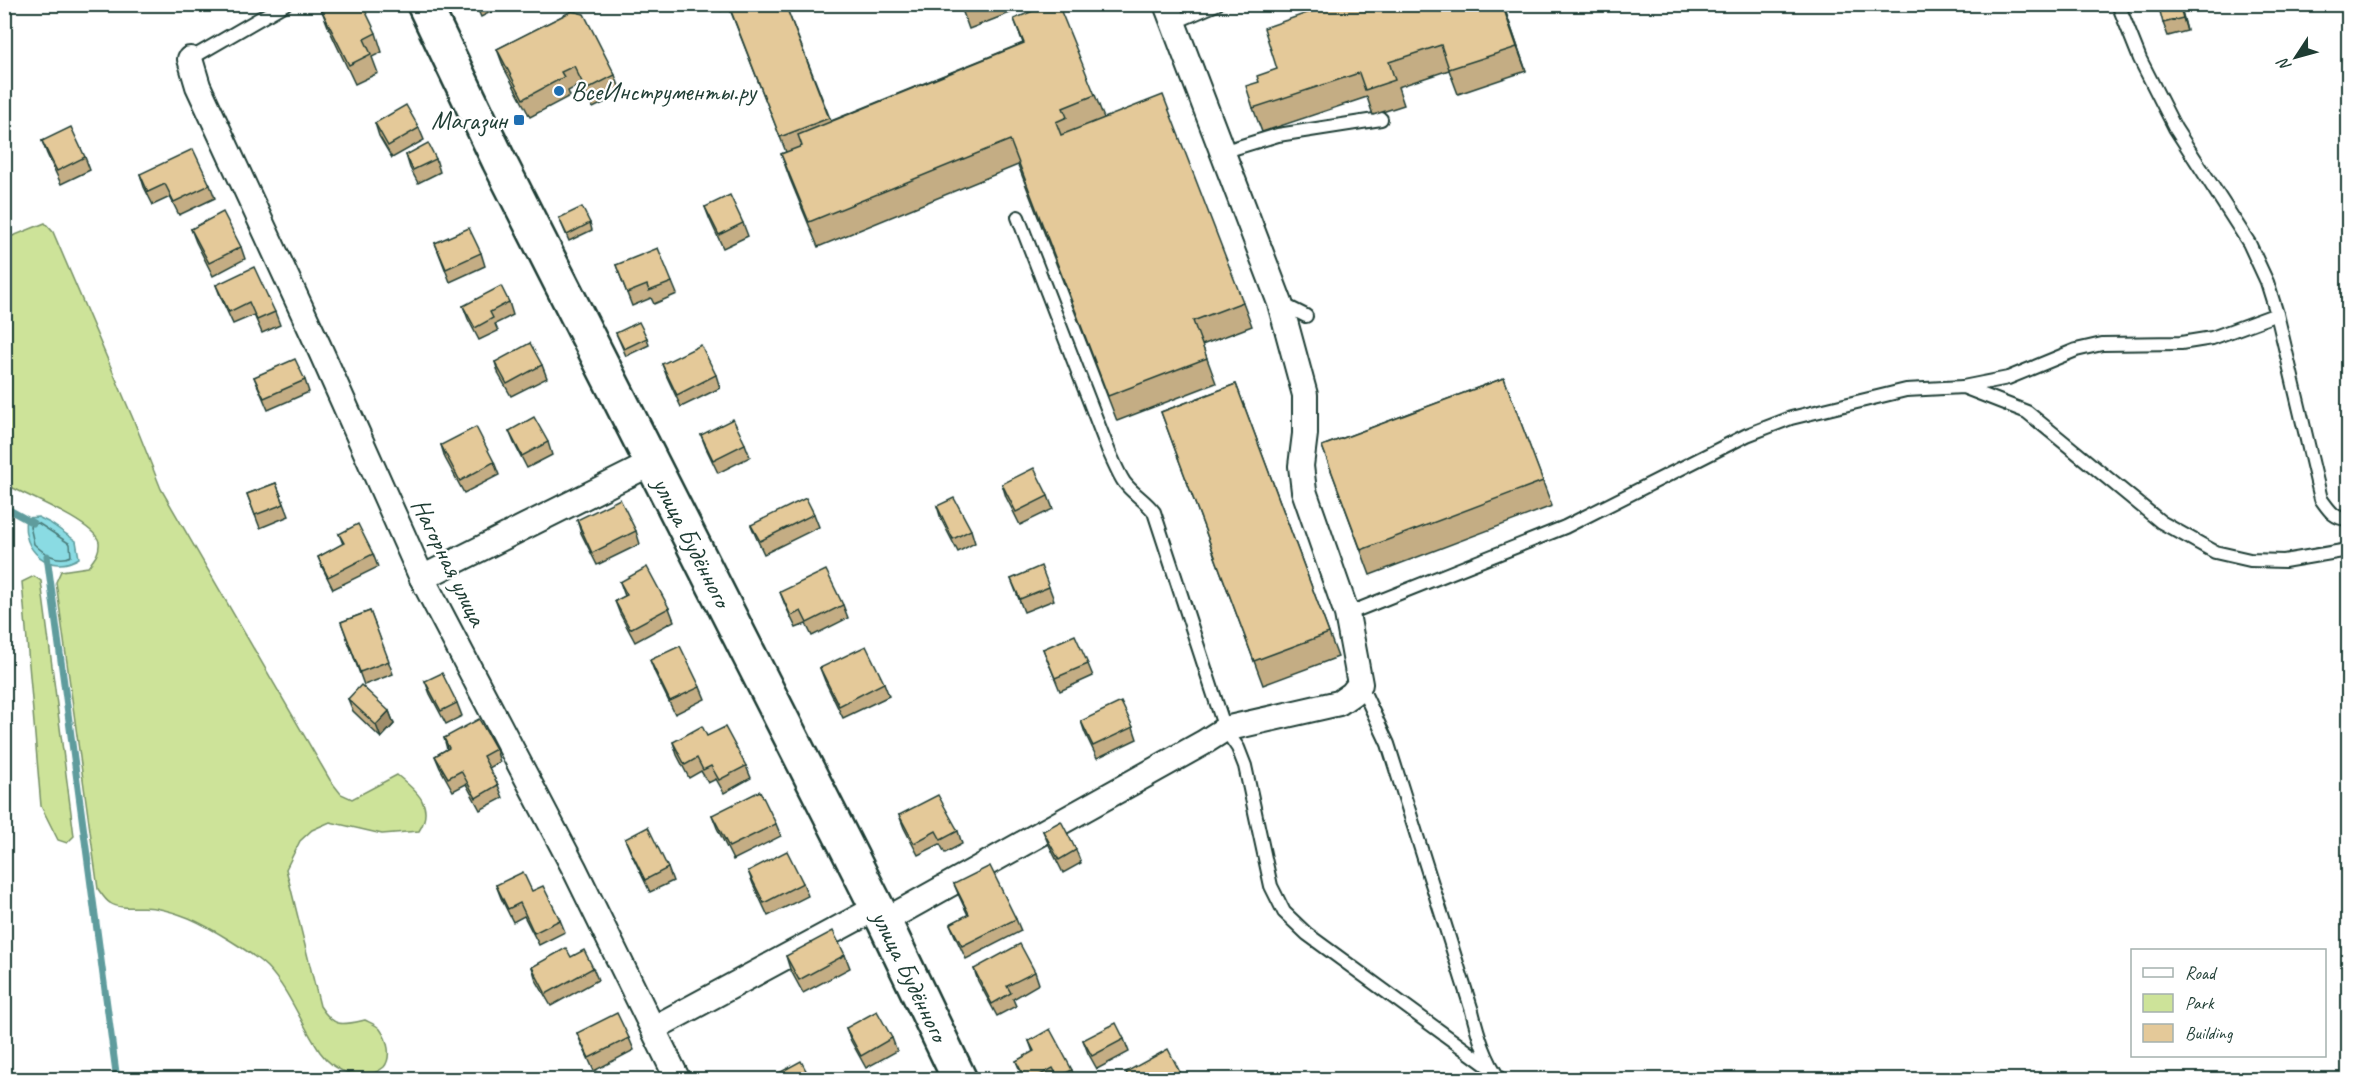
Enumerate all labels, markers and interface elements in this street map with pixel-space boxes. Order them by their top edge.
north arrow [2266,27,2326,87]
text: N [2272,53,2296,75]
place label: ВсеИнструменты.ру [571,75,758,108]
marker: ВсеИнструменты.ру [552,84,566,98]
place label: Магазин [431,104,509,137]
marker: Магазин [512,113,526,127]
street label: улица Будённого [644,470,740,615]
street label: Нагорная улица [404,493,495,633]
street label: улица Будённого [863,903,957,1049]
legend [2131,949,2326,1057]
text: Road [2185,962,2218,984]
text: Park [2185,992,2215,1014]
text: Building [2185,1022,2234,1044]

